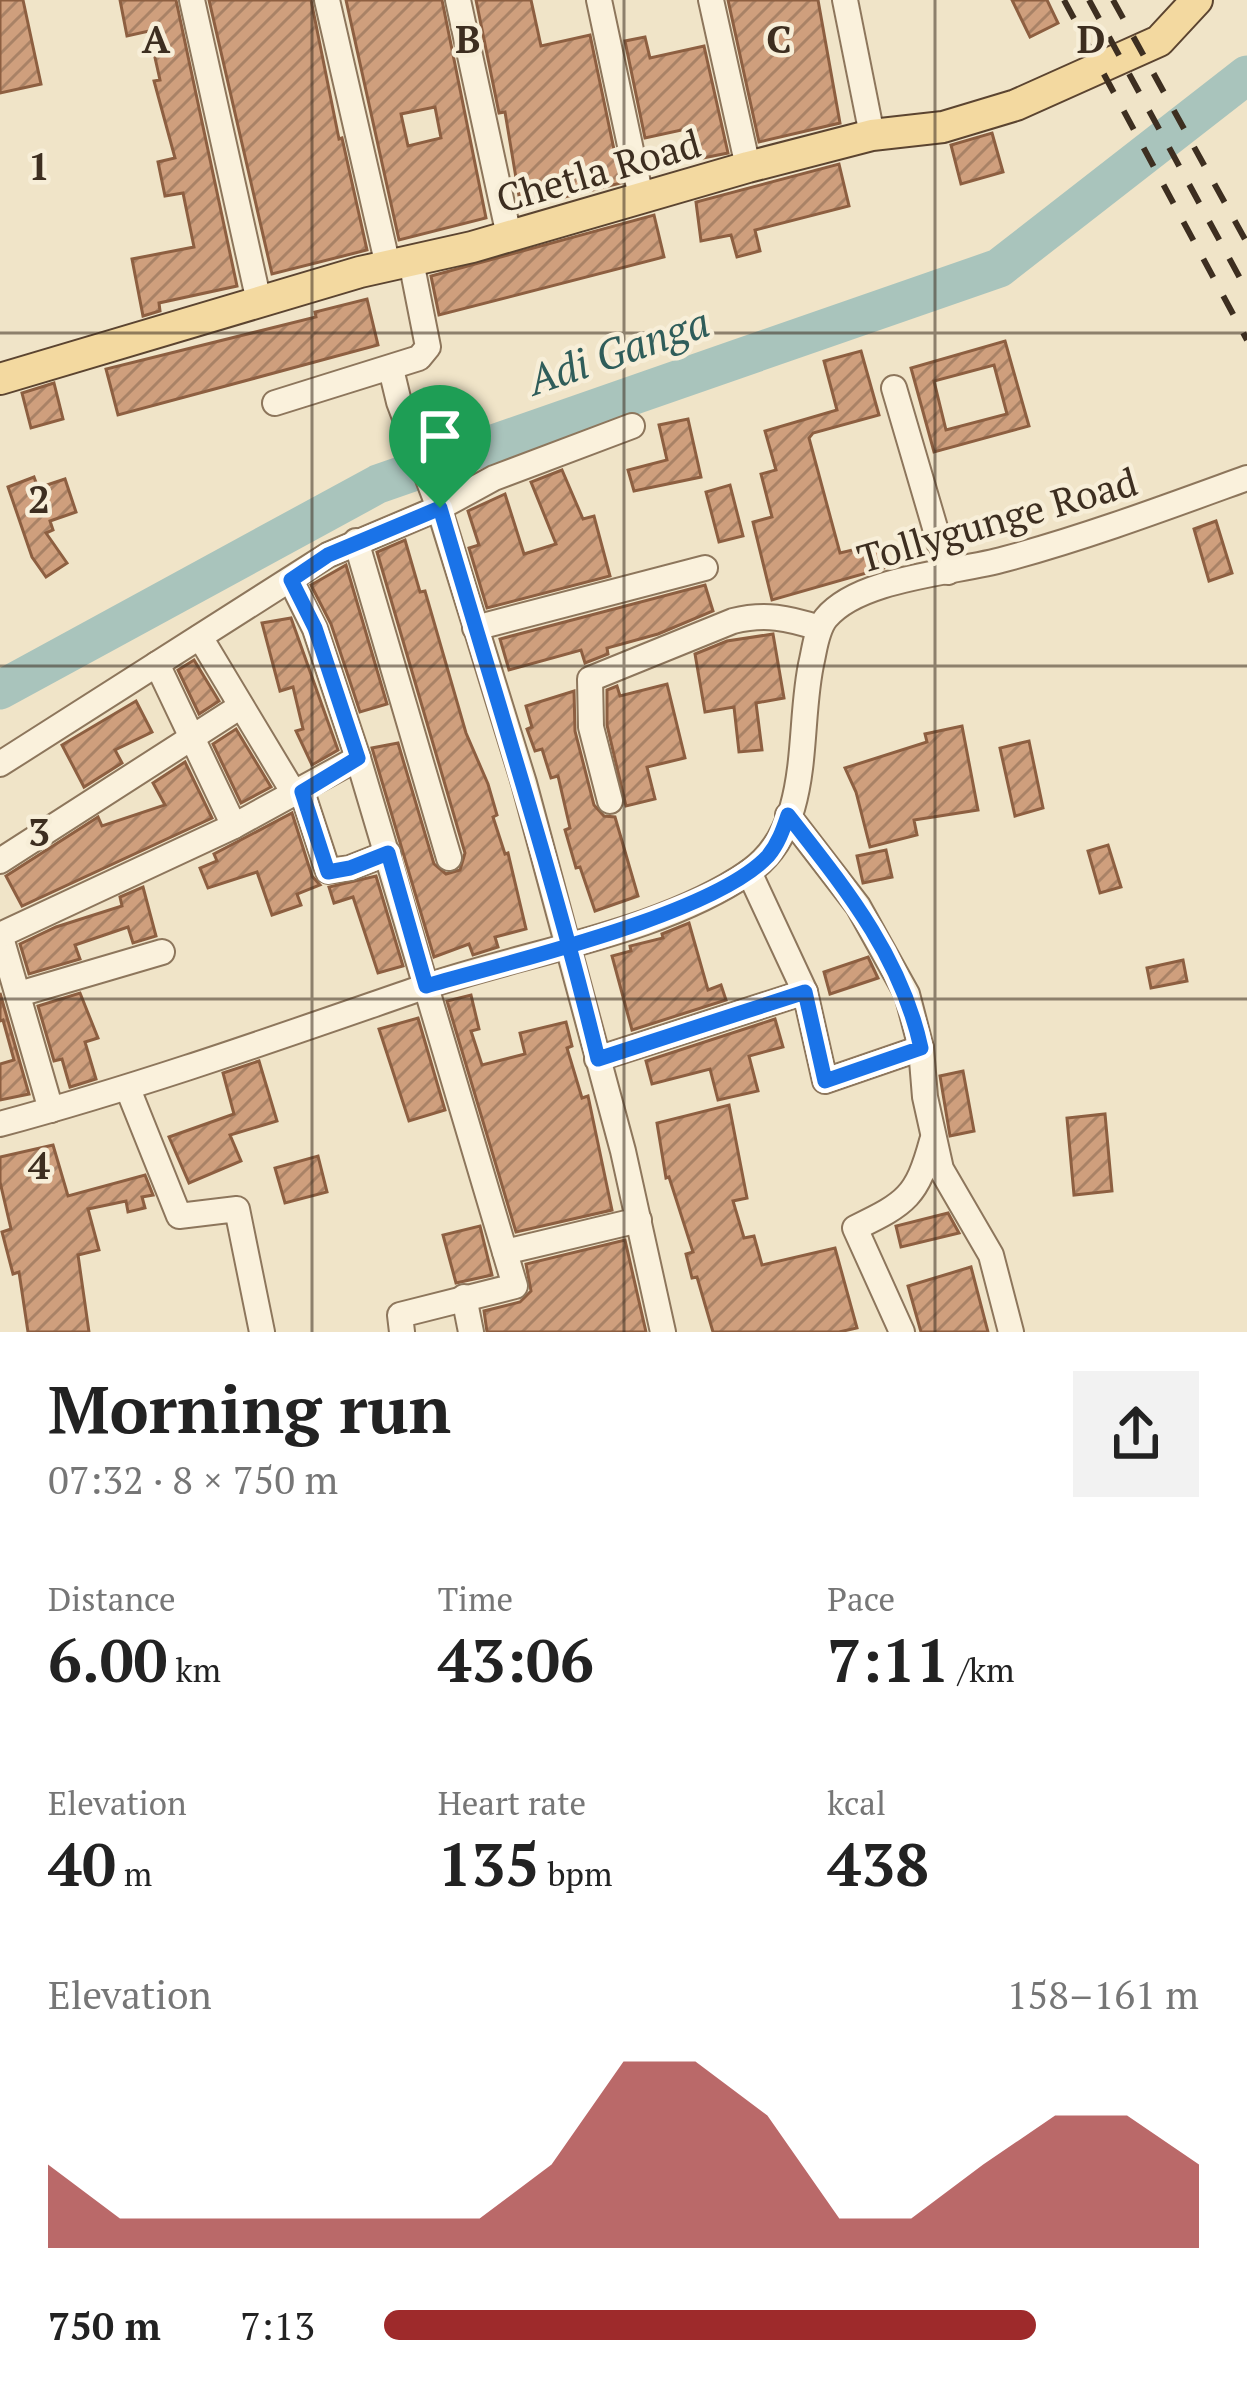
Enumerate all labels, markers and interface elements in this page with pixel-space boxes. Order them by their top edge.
text: A [142,12,171,64]
text: B [455,12,481,64]
text: C [766,12,792,64]
text: D [1077,12,1105,64]
street label: Chetla Road [490,116,706,224]
text: 1 [28,139,50,191]
water label: Adi Ganga [517,293,716,408]
pin [389,385,491,508]
icon: arrive [407,403,473,469]
street label: Tollygunge Road [851,454,1143,584]
text: 2 [28,472,50,524]
text: 3 [28,805,50,857]
text: 4 [28,1138,50,1190]
text: Morning run [48,1364,451,1452]
button: share [1073,1371,1199,1497]
text: 07:32 · 8 × 750 m [48,1453,338,1505]
text: Distance [48,1577,175,1620]
text: Time [438,1577,513,1620]
text: Pace [827,1577,895,1620]
text: 6.00 [48,1620,167,1699]
text: 43:06 [438,1620,594,1699]
text: 7:11 [827,1620,950,1699]
text: km [167,1648,221,1691]
text: /km [950,1648,1015,1691]
text: Elevation [48,1781,187,1824]
text: Heart rate [438,1781,586,1824]
text: kcal [827,1781,886,1824]
text: 40 [48,1824,116,1903]
text: 135 [438,1824,539,1903]
text: 438 [827,1824,929,1903]
text: m [116,1852,152,1895]
text: bpm [539,1852,613,1895]
text: Elevation [48,1968,212,2020]
text: 158–161 m [1007,1968,1199,2020]
text: 750 m [48,2299,161,2351]
text: 7:13 [240,2299,315,2351]

